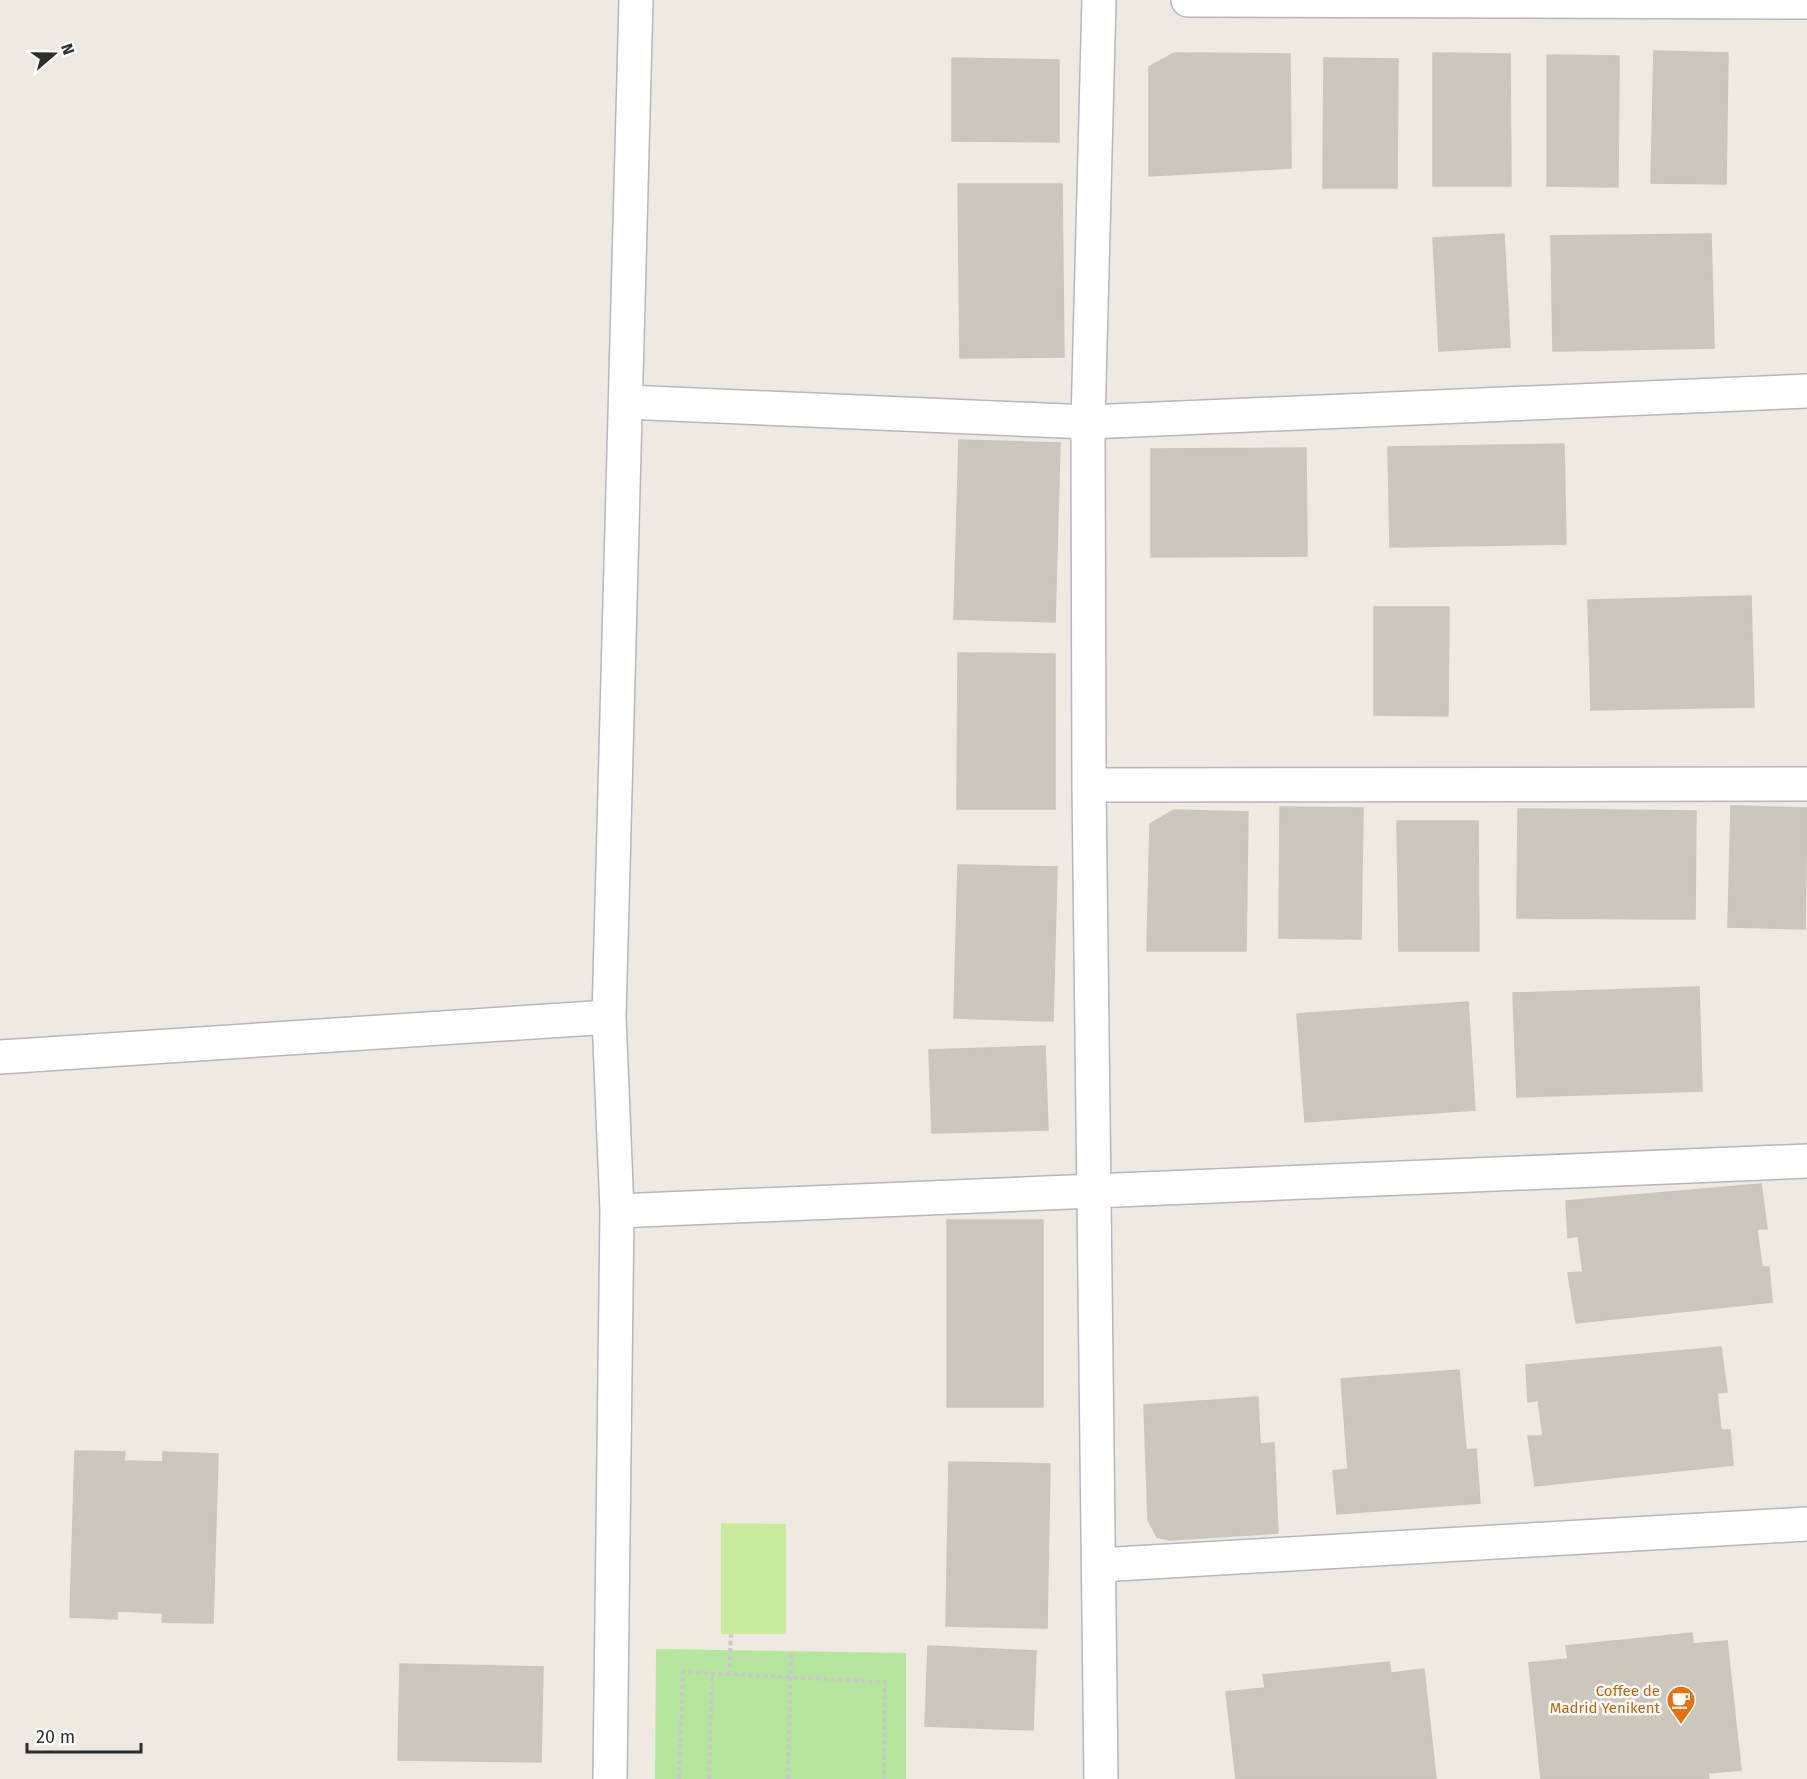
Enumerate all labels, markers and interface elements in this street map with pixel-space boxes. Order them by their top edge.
north arrow [24,24,84,84]
text: N [57,41,78,57]
place label: Coffee de Madrid Yenikent [1550,1682,1661,1717]
cafe icon: Coffee de Madrid Yenikent [1665,1684,1697,1726]
scale bar [27,1716,141,1754]
text: 20 m [36,1726,75,1748]

